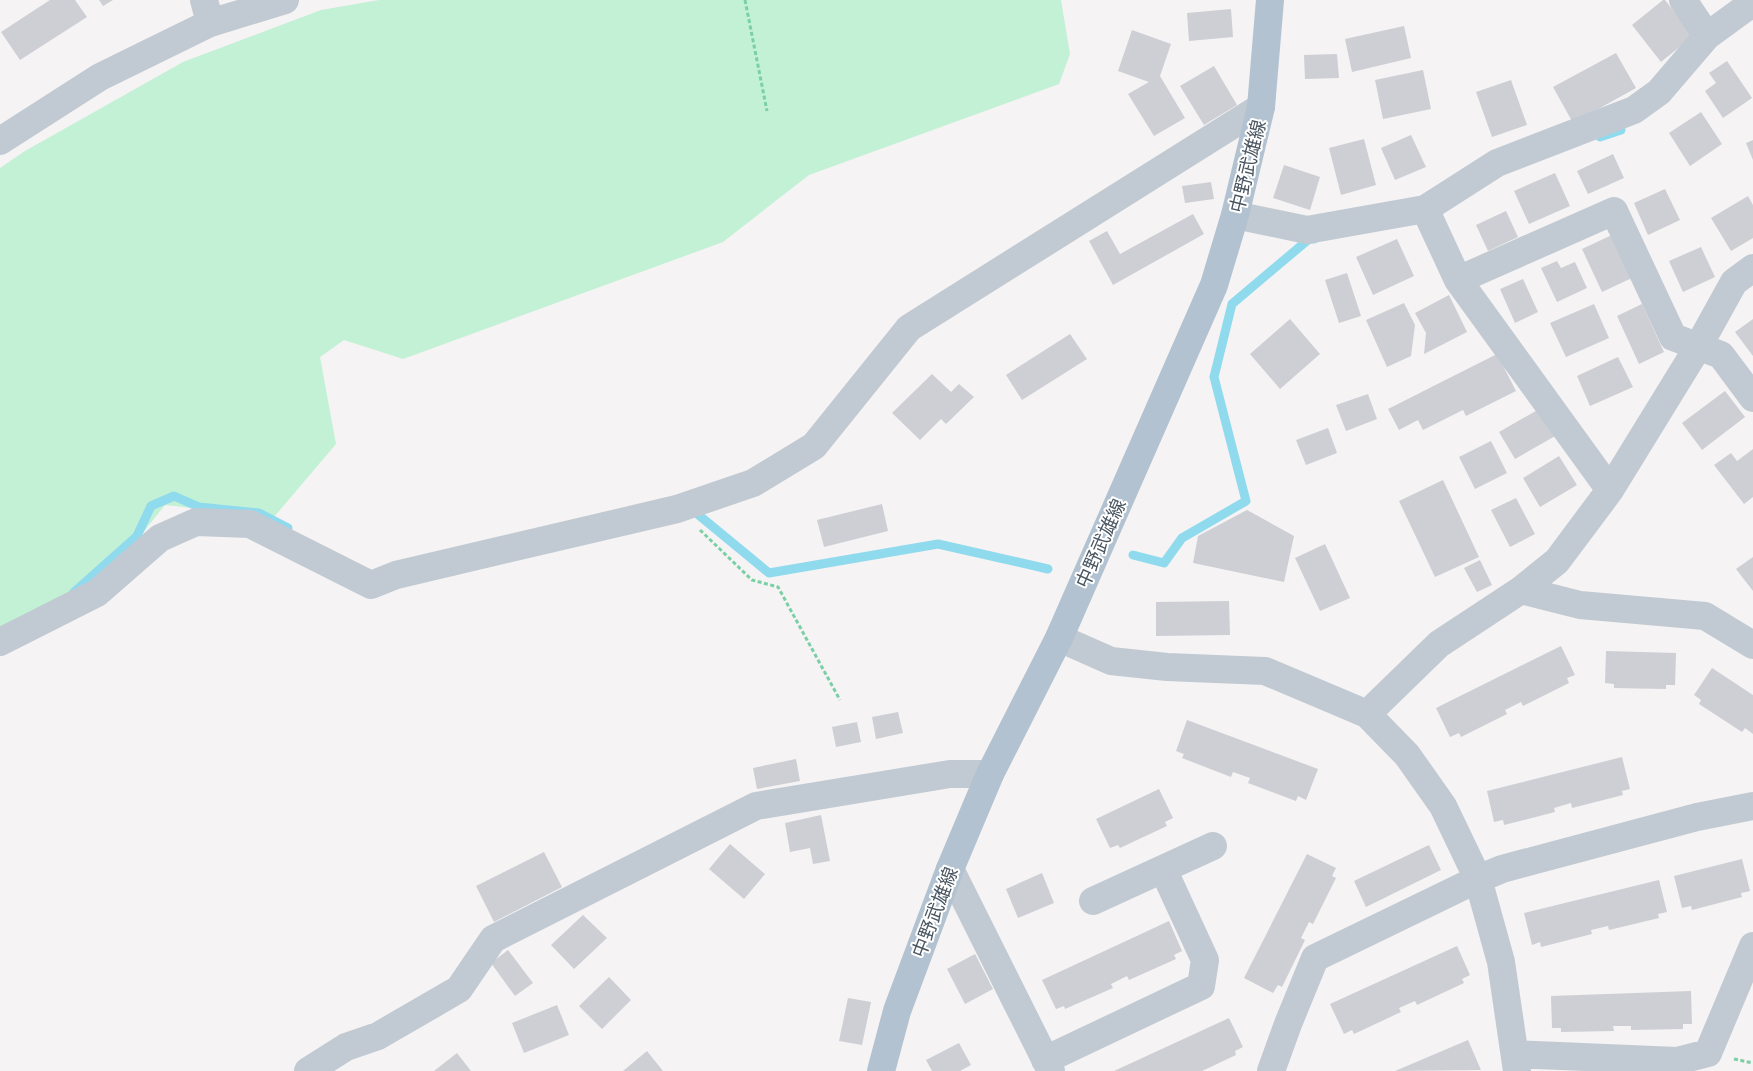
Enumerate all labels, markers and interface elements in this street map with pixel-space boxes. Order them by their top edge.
street label: 中野武雄線 [1221,116,1273,216]
street label: 中野武雄線 [1067,494,1133,592]
street label: 中野武雄線 [903,862,965,962]

